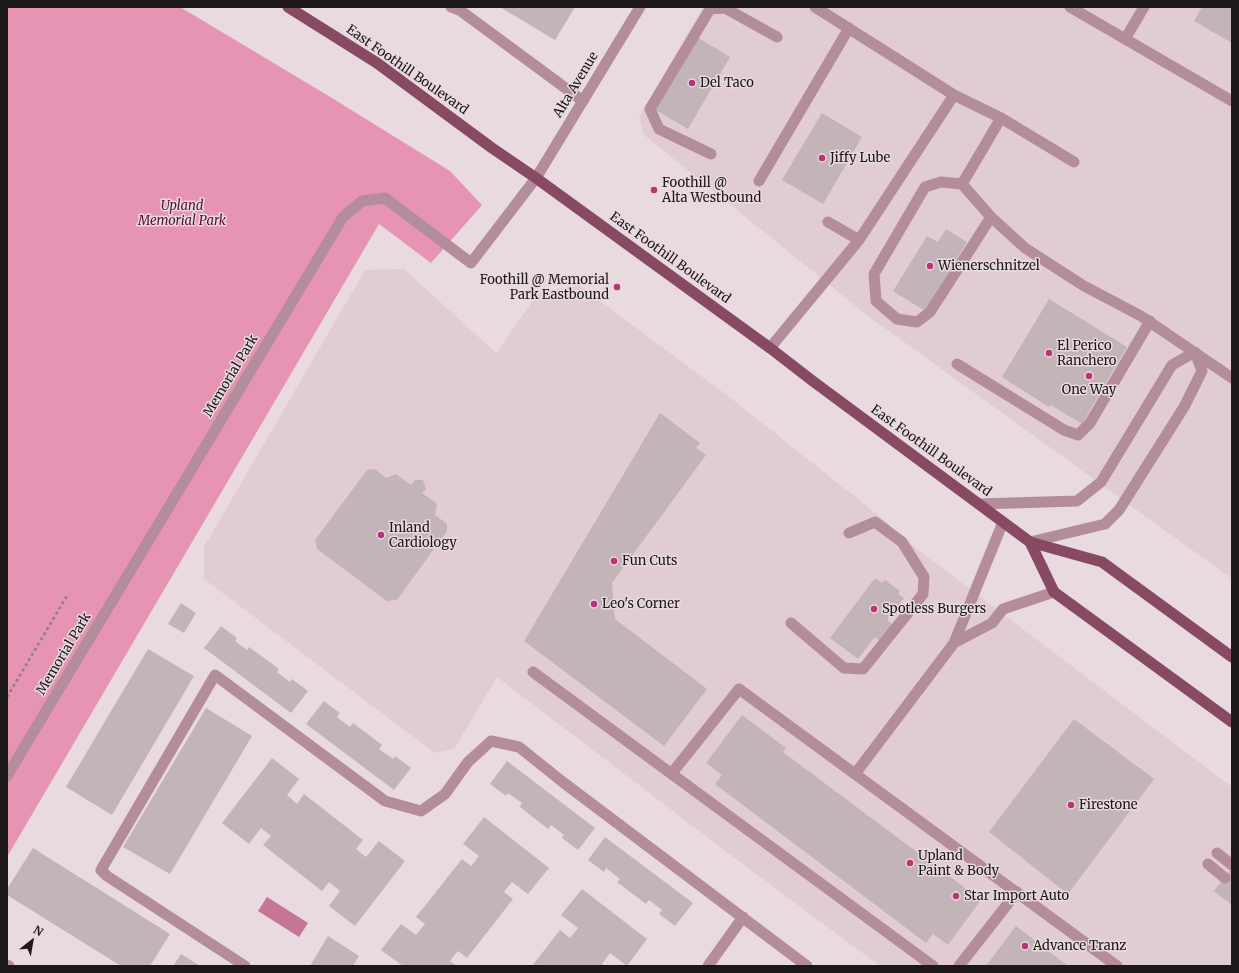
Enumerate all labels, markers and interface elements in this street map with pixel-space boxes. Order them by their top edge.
street label: East Foothill Boulevard [343,22,471,118]
street label: Alta Avenue [550,49,602,121]
place label: Del Taco [700,75,754,91]
marker: Del Taco [687,78,697,88]
place label: Jiffy Lube [830,150,890,166]
marker: Jiffy Lube [817,153,827,163]
place label: Foothill @ Alta Westbound [662,175,761,206]
marker: Foothill @ Alta Westbound [649,185,659,195]
park label: Upland Memorial Park [138,198,226,229]
street label: East Foothill Boulevard [607,209,733,307]
place label: Wienerschnitzel [938,258,1040,274]
marker: Wienerschnitzel [925,261,935,271]
place label: Foothill @ Memorial Park Eastbound [480,272,609,303]
marker: Foothill @ Memorial Park Eastbound [612,282,622,292]
street label: Memorial Park [200,332,262,420]
place label: El Perico Ranchero [1057,338,1116,369]
marker: El Perico Ranchero [1044,348,1054,358]
marker: One Way [1084,371,1094,381]
place label: One Way [1062,382,1116,398]
street label: East Foothill Boulevard [868,402,994,500]
place label: Inland Cardiology [389,520,457,551]
marker: Inland Cardiology [376,530,386,540]
place label: Fun Cuts [622,553,677,569]
marker: Fun Cuts [609,556,619,566]
place label: Leo's Corner [602,596,680,612]
marker: Leo's Corner [589,599,599,609]
place label: Spotless Burgers [882,601,986,617]
marker: Spotless Burgers [869,604,879,614]
street label: Memorial Park [33,610,95,698]
place label: Firestone [1079,797,1138,813]
marker: Firestone [1066,800,1076,810]
place label: Upland Paint & Body [918,848,999,879]
marker: Upland Paint & Body [905,858,915,868]
place label: Star Import Auto [964,888,1069,904]
marker: Star Import Auto [951,891,961,901]
north arrow [12,921,52,961]
text: N [31,922,46,939]
place label: Advance Tranz [1033,938,1126,954]
marker: Advance Tranz [1020,941,1030,951]

